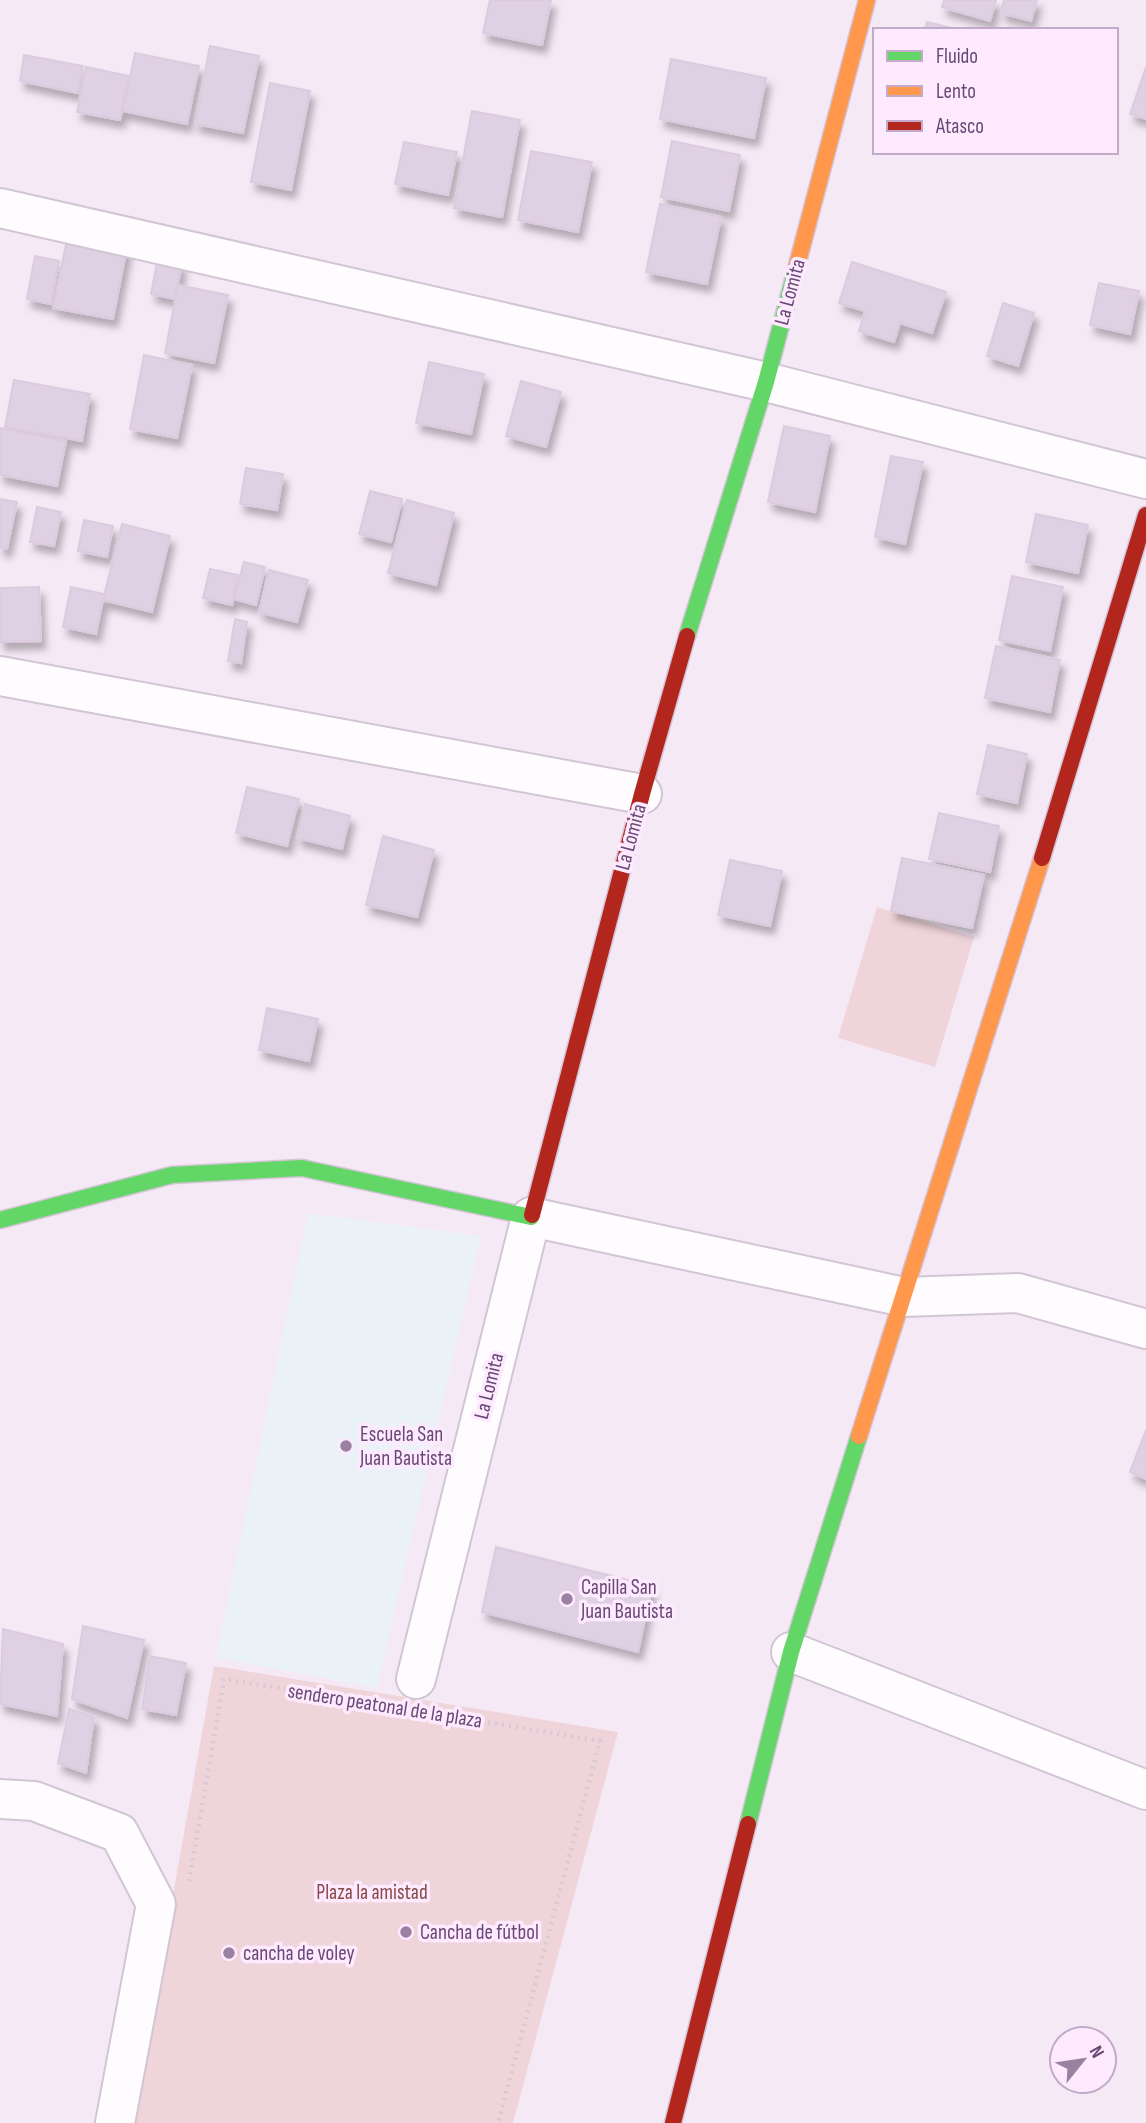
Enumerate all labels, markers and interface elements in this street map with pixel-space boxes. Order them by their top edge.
legend [873,28,1118,154]
text: Fluido [936,44,978,69]
text: Lento [936,79,976,104]
text: Atasco [935,114,984,139]
street label: La Lomita [769,256,811,328]
street label: La Lomita [610,801,652,873]
street label: La Lomita [469,1350,509,1422]
place label: Escuela San Juan Bautista [359,1422,452,1471]
marker: Escuela San Juan Bautista [338,1438,354,1454]
place label: Capilla San Juan Bautista [580,1575,673,1624]
marker: Capilla San Juan Bautista [559,1591,575,1607]
street label: sendero peatonal de la plaza [286,1678,484,1734]
park label: Plaza la amistad [316,1880,428,1905]
place label: Cancha de fútbol [420,1920,539,1945]
marker: Cancha de fútbol [398,1924,414,1940]
place label: cancha de voley [243,1941,355,1966]
marker: cancha de voley [221,1945,237,1961]
north arrow [1048,2025,1118,2095]
text: N [1084,2042,1109,2062]

